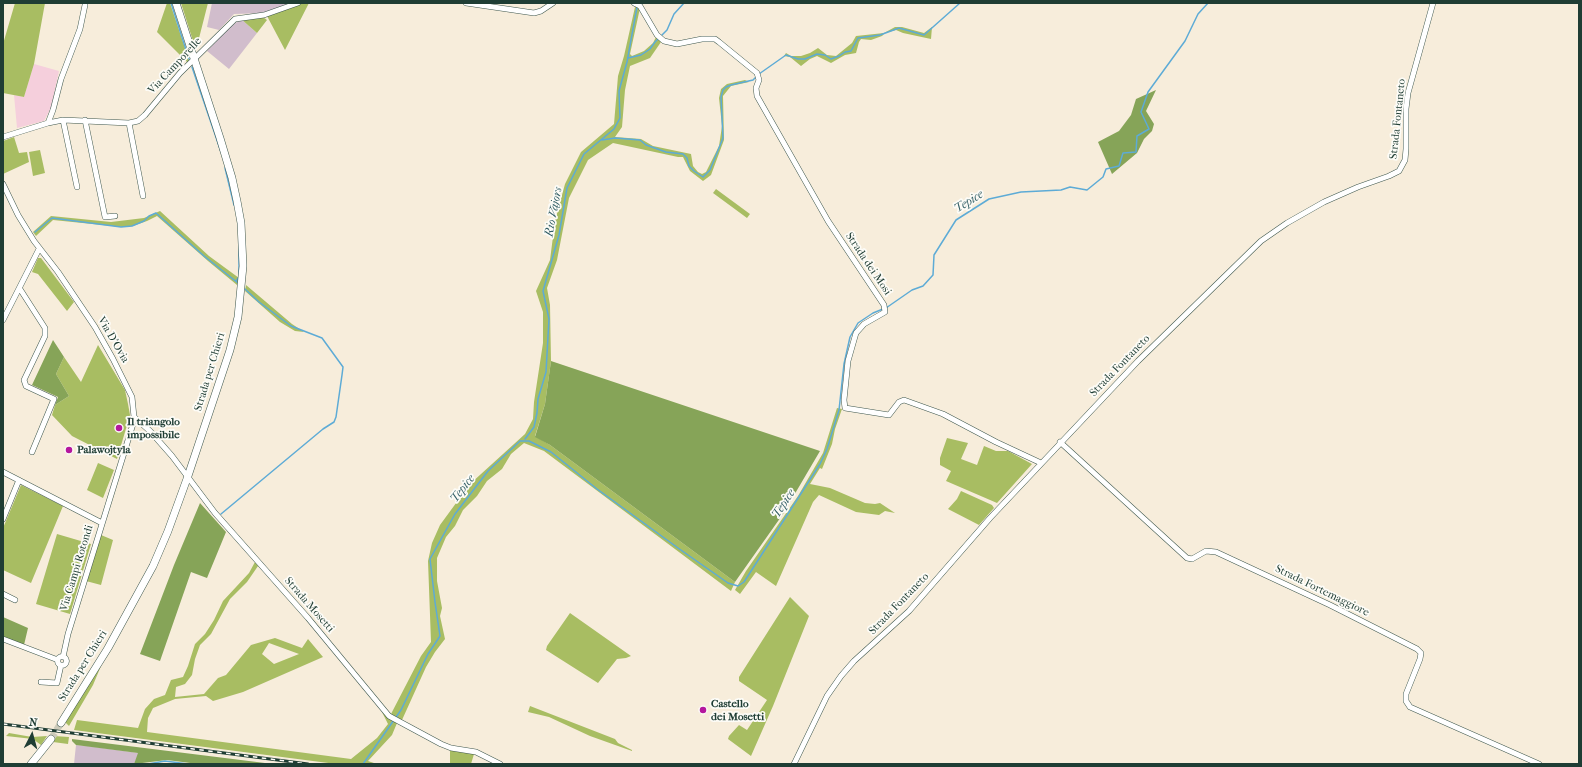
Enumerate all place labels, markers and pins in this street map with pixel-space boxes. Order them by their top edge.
place label: Il triangolo impossibile [127,415,180,441]
marker: Il triangolo impossibile [114,423,124,433]
place label: Palawojtyla [77,443,131,457]
marker: Palawojtyla [64,445,74,455]
place label: Castello dei Mosetti [711,697,764,723]
marker: Castello dei Mosetti [698,705,708,715]

